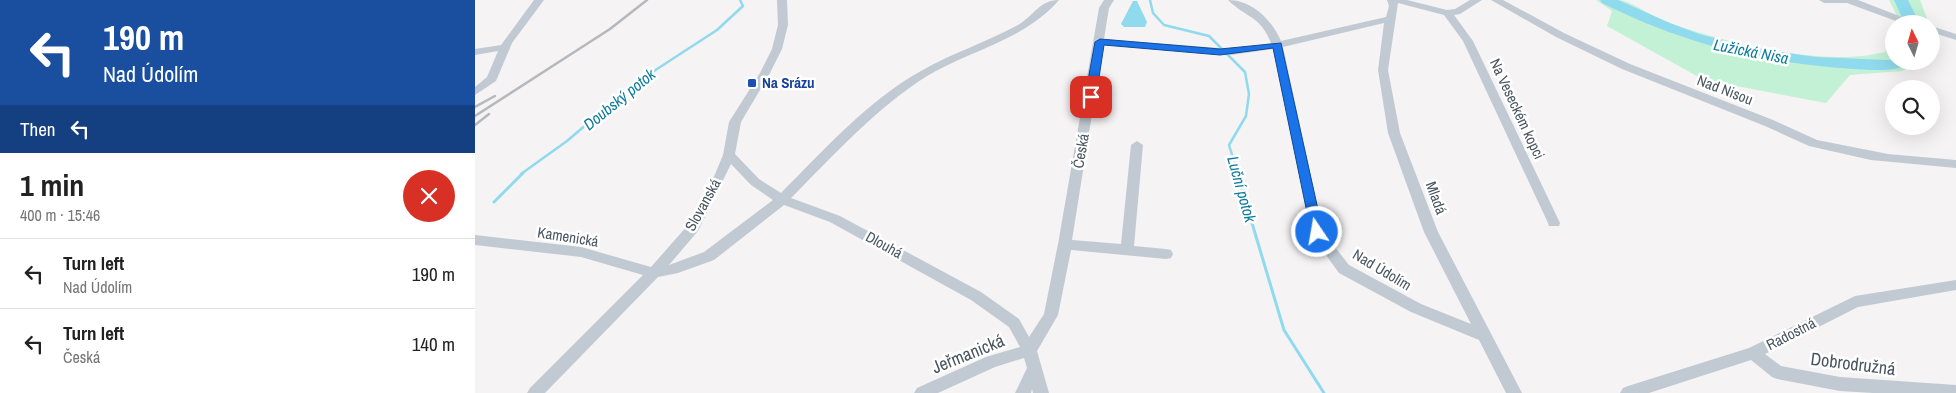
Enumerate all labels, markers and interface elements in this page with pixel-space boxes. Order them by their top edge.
text: 190 m [103,14,184,61]
north arrow [1885,15,1940,70]
map controls [1885,15,1940,135]
icon: left [20,20,85,85]
water label: Lužická Nisa [1712,33,1790,69]
street label: Na Veseckém kopci [1485,55,1550,162]
text: Nad Údolím [103,59,198,89]
water label: Doubský potok [578,63,660,135]
street label: Nad Nisou [1694,69,1756,110]
place label: Na Srázu [762,72,815,93]
pin [1070,76,1112,118]
marker: Na Srázu [746,77,758,89]
button: search [1885,80,1940,135]
icon: arrive [1077,83,1105,111]
icon: left [66,115,94,143]
text: Then [20,116,56,142]
street label: Česká [1067,132,1094,170]
water label: Luční potok [1222,153,1262,225]
text: 1 min [20,165,84,205]
button: close [403,170,455,222]
street label: Slovanská [680,175,726,235]
street label: Mladá [1421,178,1452,217]
text: 400 m · 15:46 [20,204,100,226]
position arrow [1290,205,1342,257]
street label: Kamenická [536,221,600,252]
street label: Dlouhá [862,226,907,263]
street label: Nad Údolím [1349,244,1415,295]
text: Turn left [63,250,124,276]
icon: left [20,260,48,288]
text: 190 m [412,261,455,287]
text: Nad Údolím [63,276,132,298]
street label: Radostná [1763,312,1819,355]
text: Turn left [63,320,124,346]
street label: Jeřmanická [928,328,1008,379]
icon: left [20,330,48,358]
text: 140 m [412,331,455,357]
text: Česká [63,346,100,368]
street label: Dobrodružná [1809,346,1897,381]

